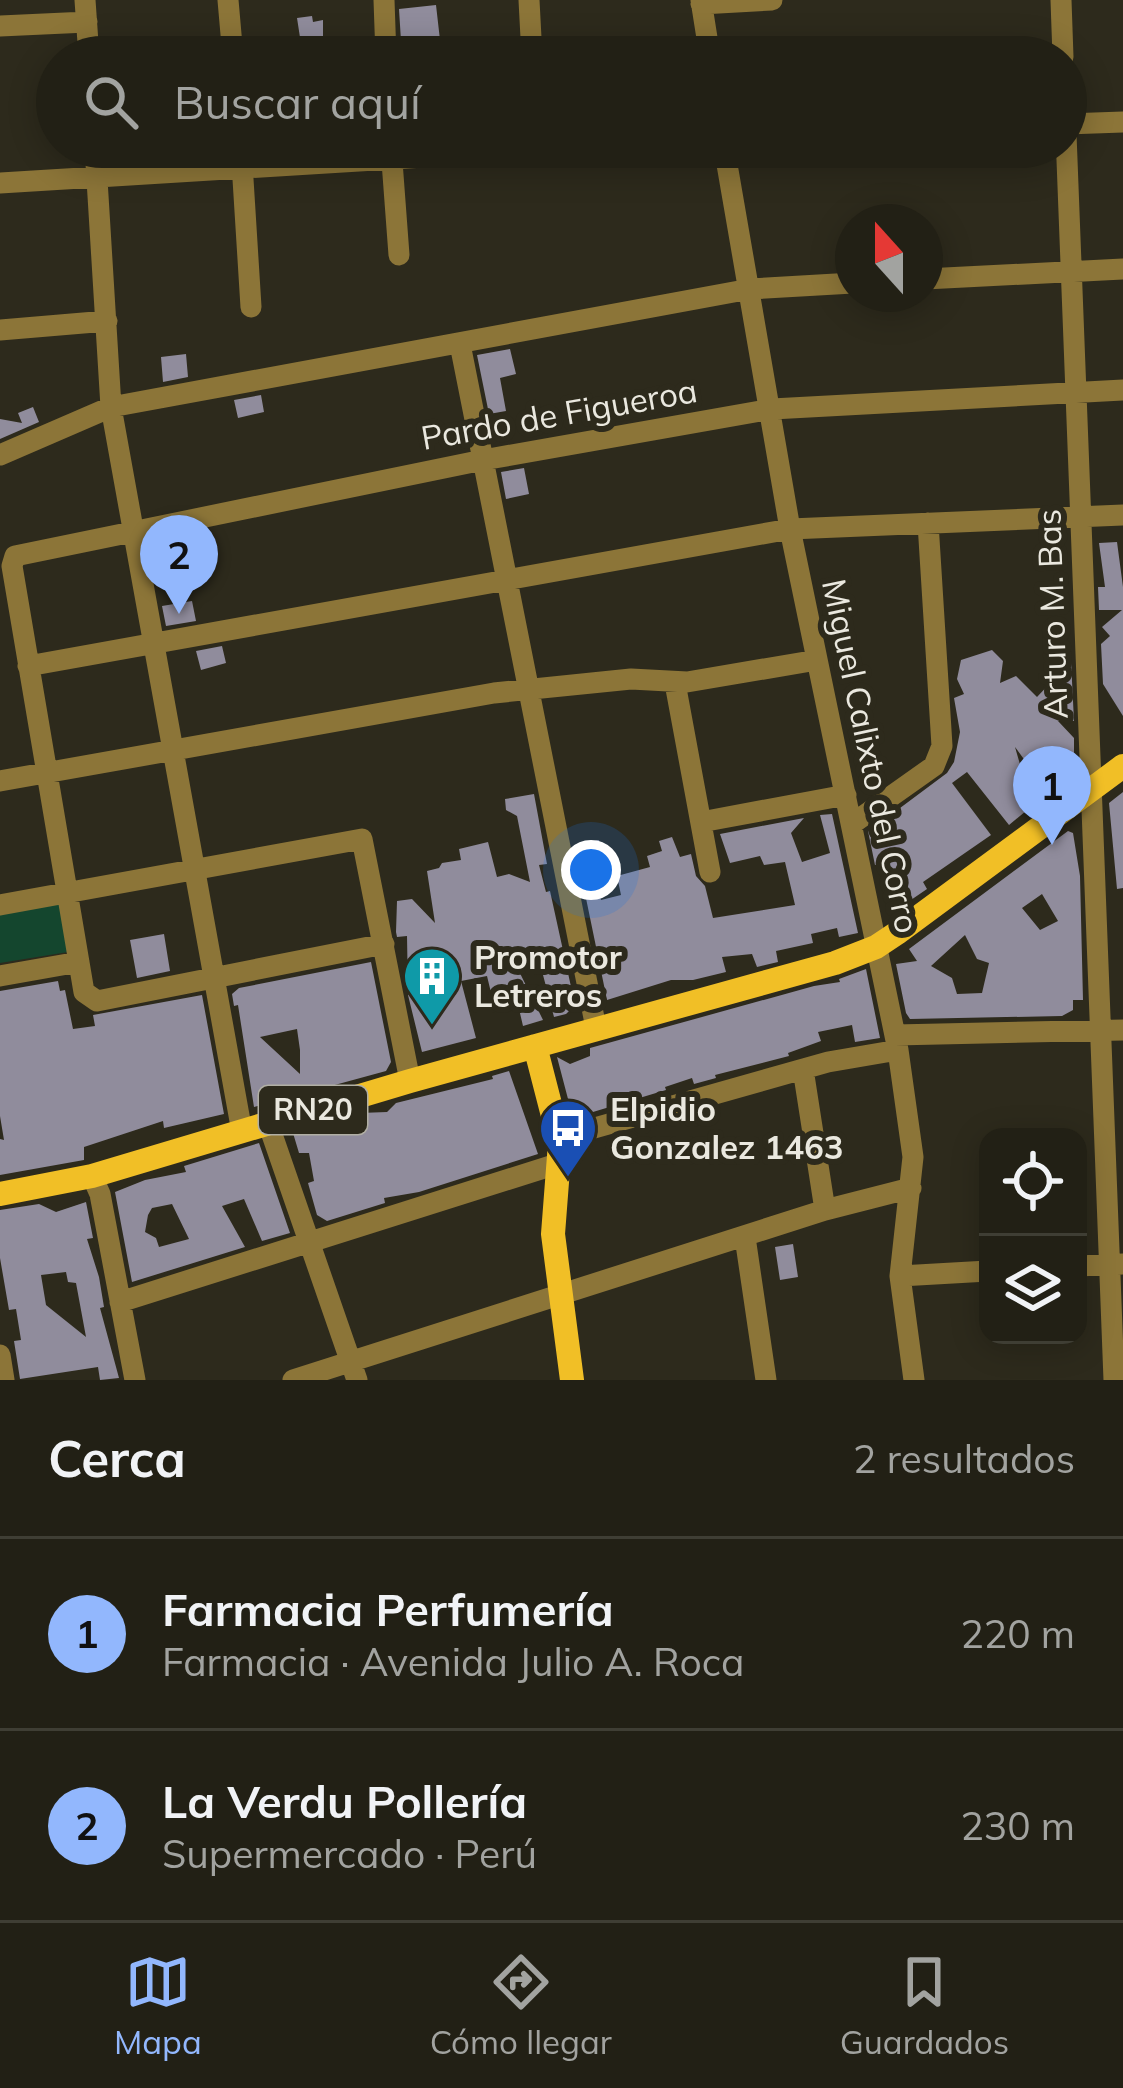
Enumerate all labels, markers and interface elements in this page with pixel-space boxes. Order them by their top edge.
search box [36,36,1087,168]
icon: search [78,69,144,135]
text: Buscar aquí [174,74,421,130]
north arrow [835,204,943,312]
street label: Pardo de Figueroa [418,369,700,458]
street label: Arturo M. Bas [1027,508,1076,720]
pin: 2 [140,515,218,614]
street label: Miguel Calixto del Corro [814,575,929,937]
pin: 1 [1013,746,1091,845]
your location [561,840,621,900]
place label: Promotor Letreros [474,936,622,1015]
building icon: Promotor Letreros [401,945,463,1027]
road number: RN20 [259,1086,367,1134]
place label: Elpidio Gonzalez 1463 [610,1088,844,1167]
bus stop icon: Elpidio Gonzalez 1463 [537,1097,599,1179]
map controls [979,1128,1087,1344]
button: locate [979,1128,1087,1236]
button: layers [979,1236,1087,1344]
text: Cerca [48,1426,186,1490]
text: 2 resultados [853,1434,1075,1483]
text: Farmacia Perfumería [162,1581,614,1637]
text: 1 [75,1609,99,1658]
text: 220 m [960,1609,1075,1658]
text: Farmacia · Avenida Julio A. Roca [162,1637,744,1686]
text: La Verdu Pollería [162,1773,527,1829]
text: 2 [75,1801,99,1850]
text: 230 m [960,1801,1075,1850]
text: Supermercado · Perú [162,1829,537,1878]
tab: Mapa [114,1949,202,2062]
tab: Cómo llegar [430,1949,612,2062]
tab: Guardados [840,1949,1009,2062]

